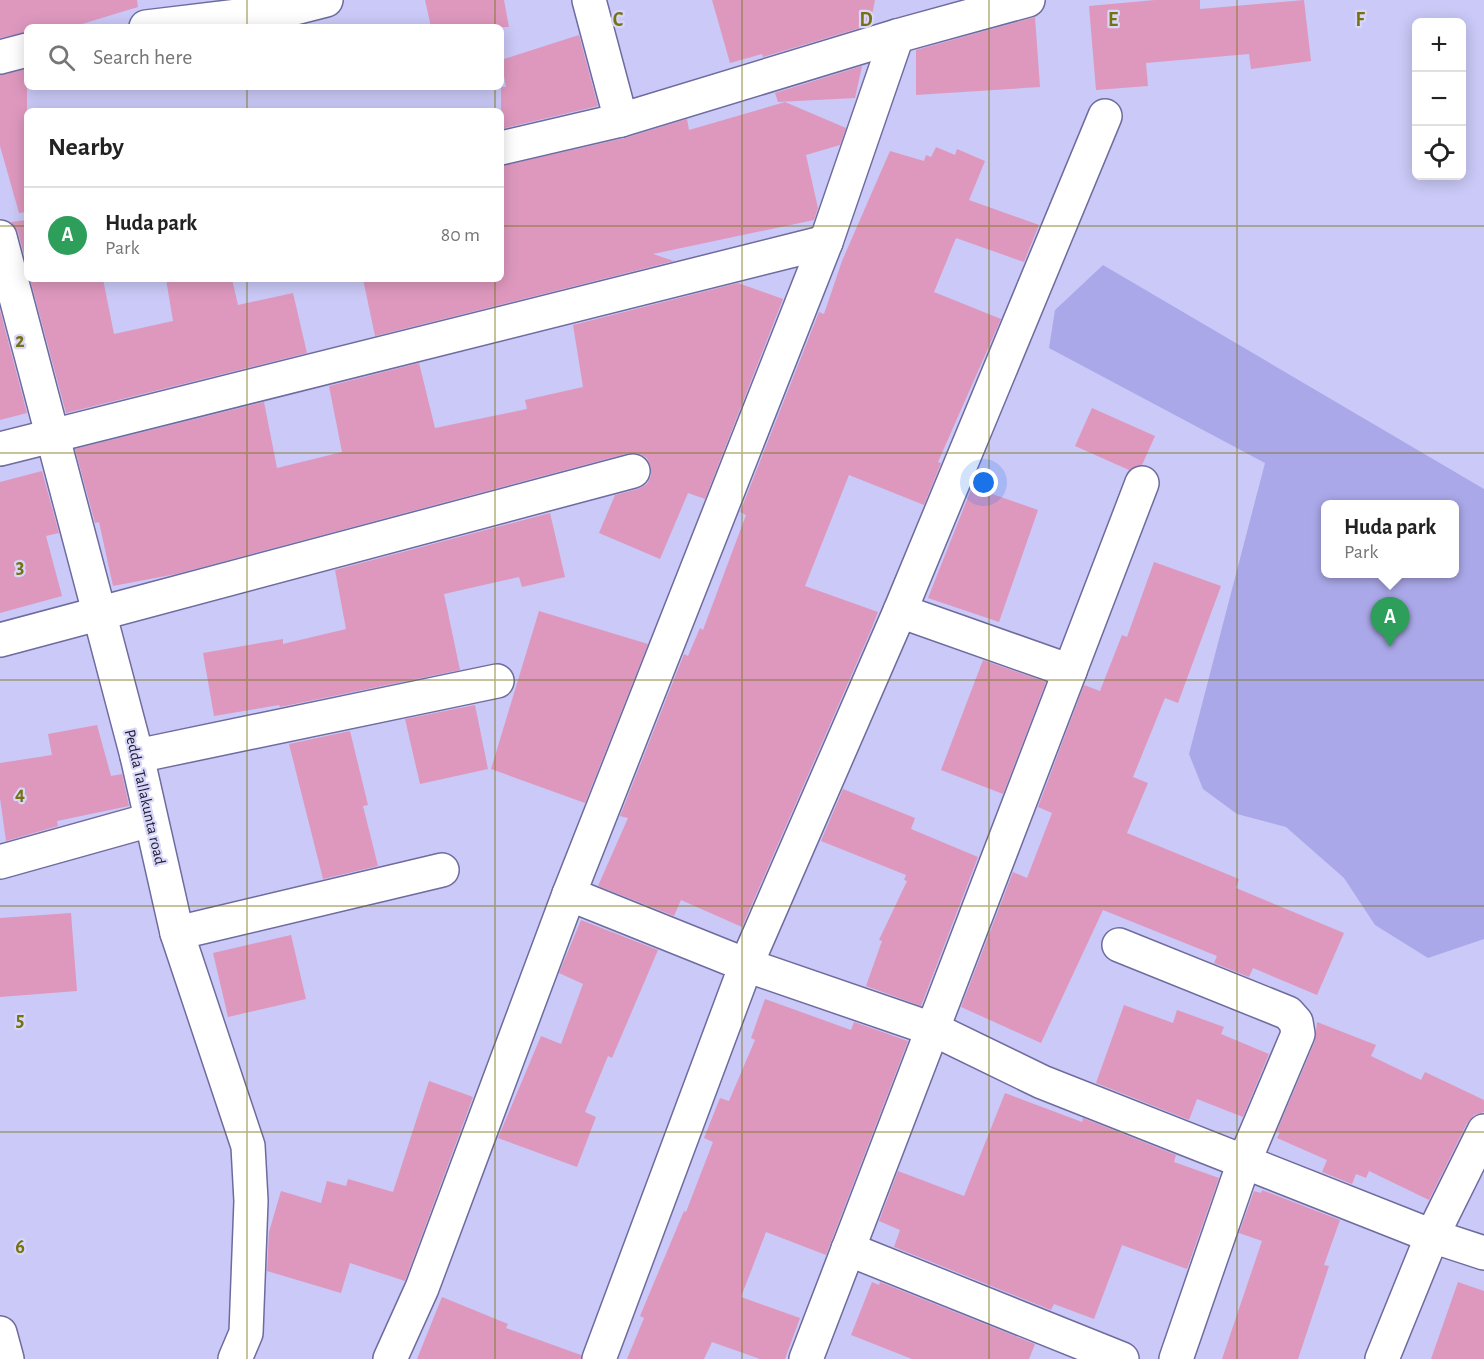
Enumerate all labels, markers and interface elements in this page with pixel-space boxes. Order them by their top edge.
text: C [613,10,624,30]
text: D [859,10,873,30]
text: E [1108,10,1118,30]
text: F [1355,10,1365,30]
map controls [1412,18,1466,180]
button: + [1412,18,1466,72]
search box [24,24,504,90]
icon: search [45,41,78,74]
text: Search here [93,46,192,68]
button: − [1412,72,1466,126]
button: locate [1412,126,1466,180]
text: Nearby [48,134,124,160]
text: Huda park [105,212,197,234]
text: A [62,225,74,245]
text: 80 m [441,225,480,245]
text: Park [105,238,140,258]
text: 2 [15,331,25,351]
your location [969,468,998,497]
popup [1321,500,1459,578]
text: Huda park [1344,516,1436,538]
text: Park [1344,542,1378,562]
text: 3 [16,557,24,577]
pin: A [1370,598,1410,647]
street label: Pedda Tallakunta road [122,728,168,866]
text: 4 [15,784,25,804]
text: 5 [16,1010,24,1030]
text: 6 [15,1237,25,1257]

